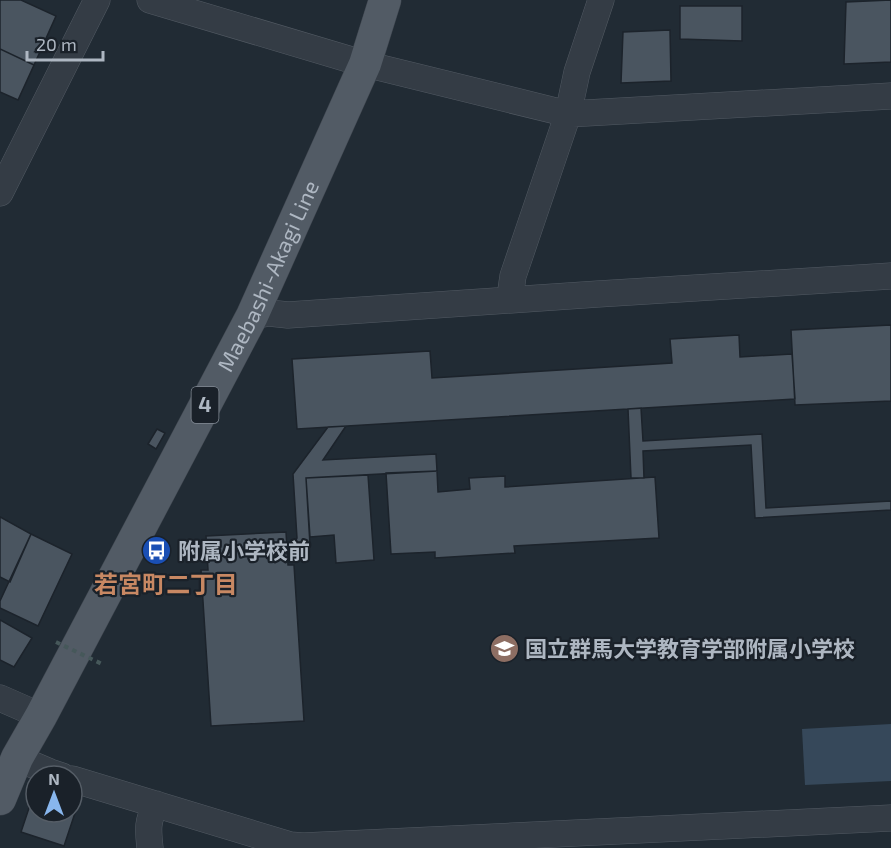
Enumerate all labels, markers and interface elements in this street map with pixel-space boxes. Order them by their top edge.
scale bar [27,24,104,62]
text: 20 m [36,33,77,55]
street label: Maebashi-Akagi Line [211,176,323,376]
road number: 4 [192,387,218,423]
bus stop icon: 附属小学校前 [141,535,173,567]
place label: 附属小学校前 [178,537,310,563]
district label: 若宮町二丁目 [94,569,238,598]
school or university icon: 国立群馬大学教育学部附属小学校 [488,633,520,665]
place label: 国立群馬大学教育学部附属小学校 [525,635,855,661]
north arrow [24,764,84,824]
text: N [48,769,60,788]

